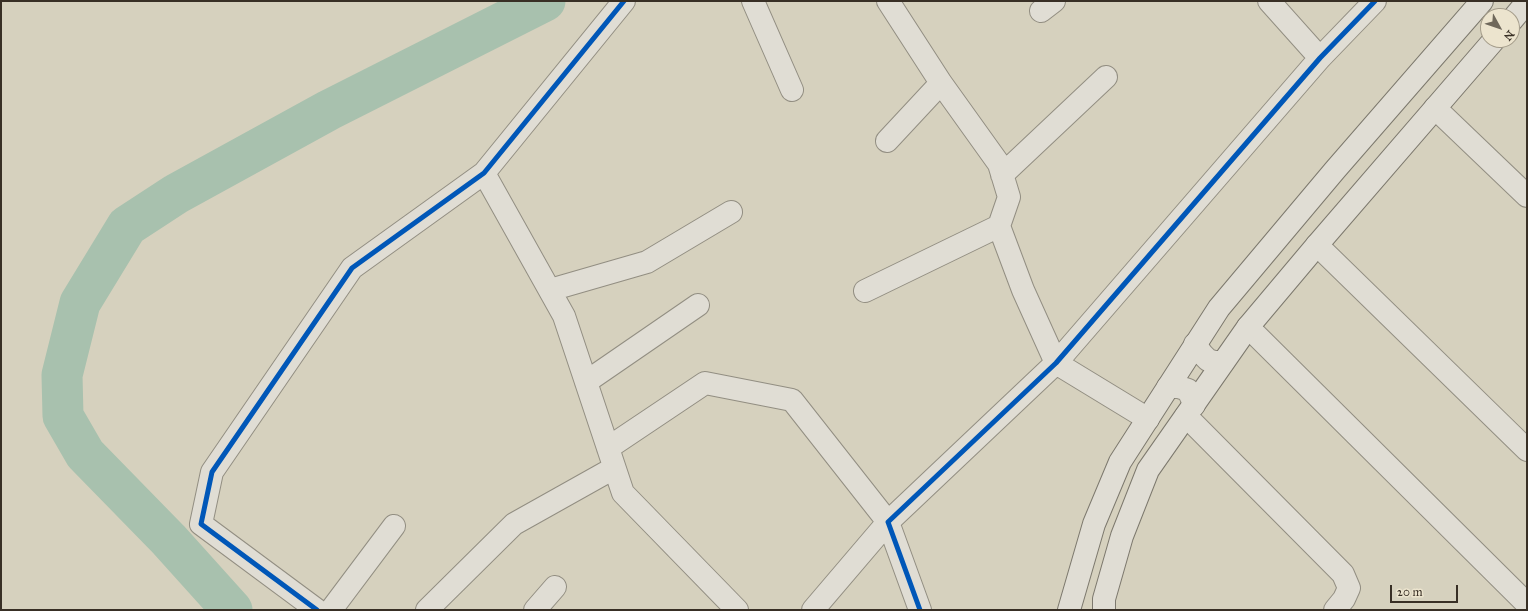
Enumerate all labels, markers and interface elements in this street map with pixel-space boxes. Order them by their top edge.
north arrow [1480,8,1520,48]
text: N [1501,28,1517,43]
scale bar [1392,577,1460,603]
text: 20 m [1397,585,1423,599]

